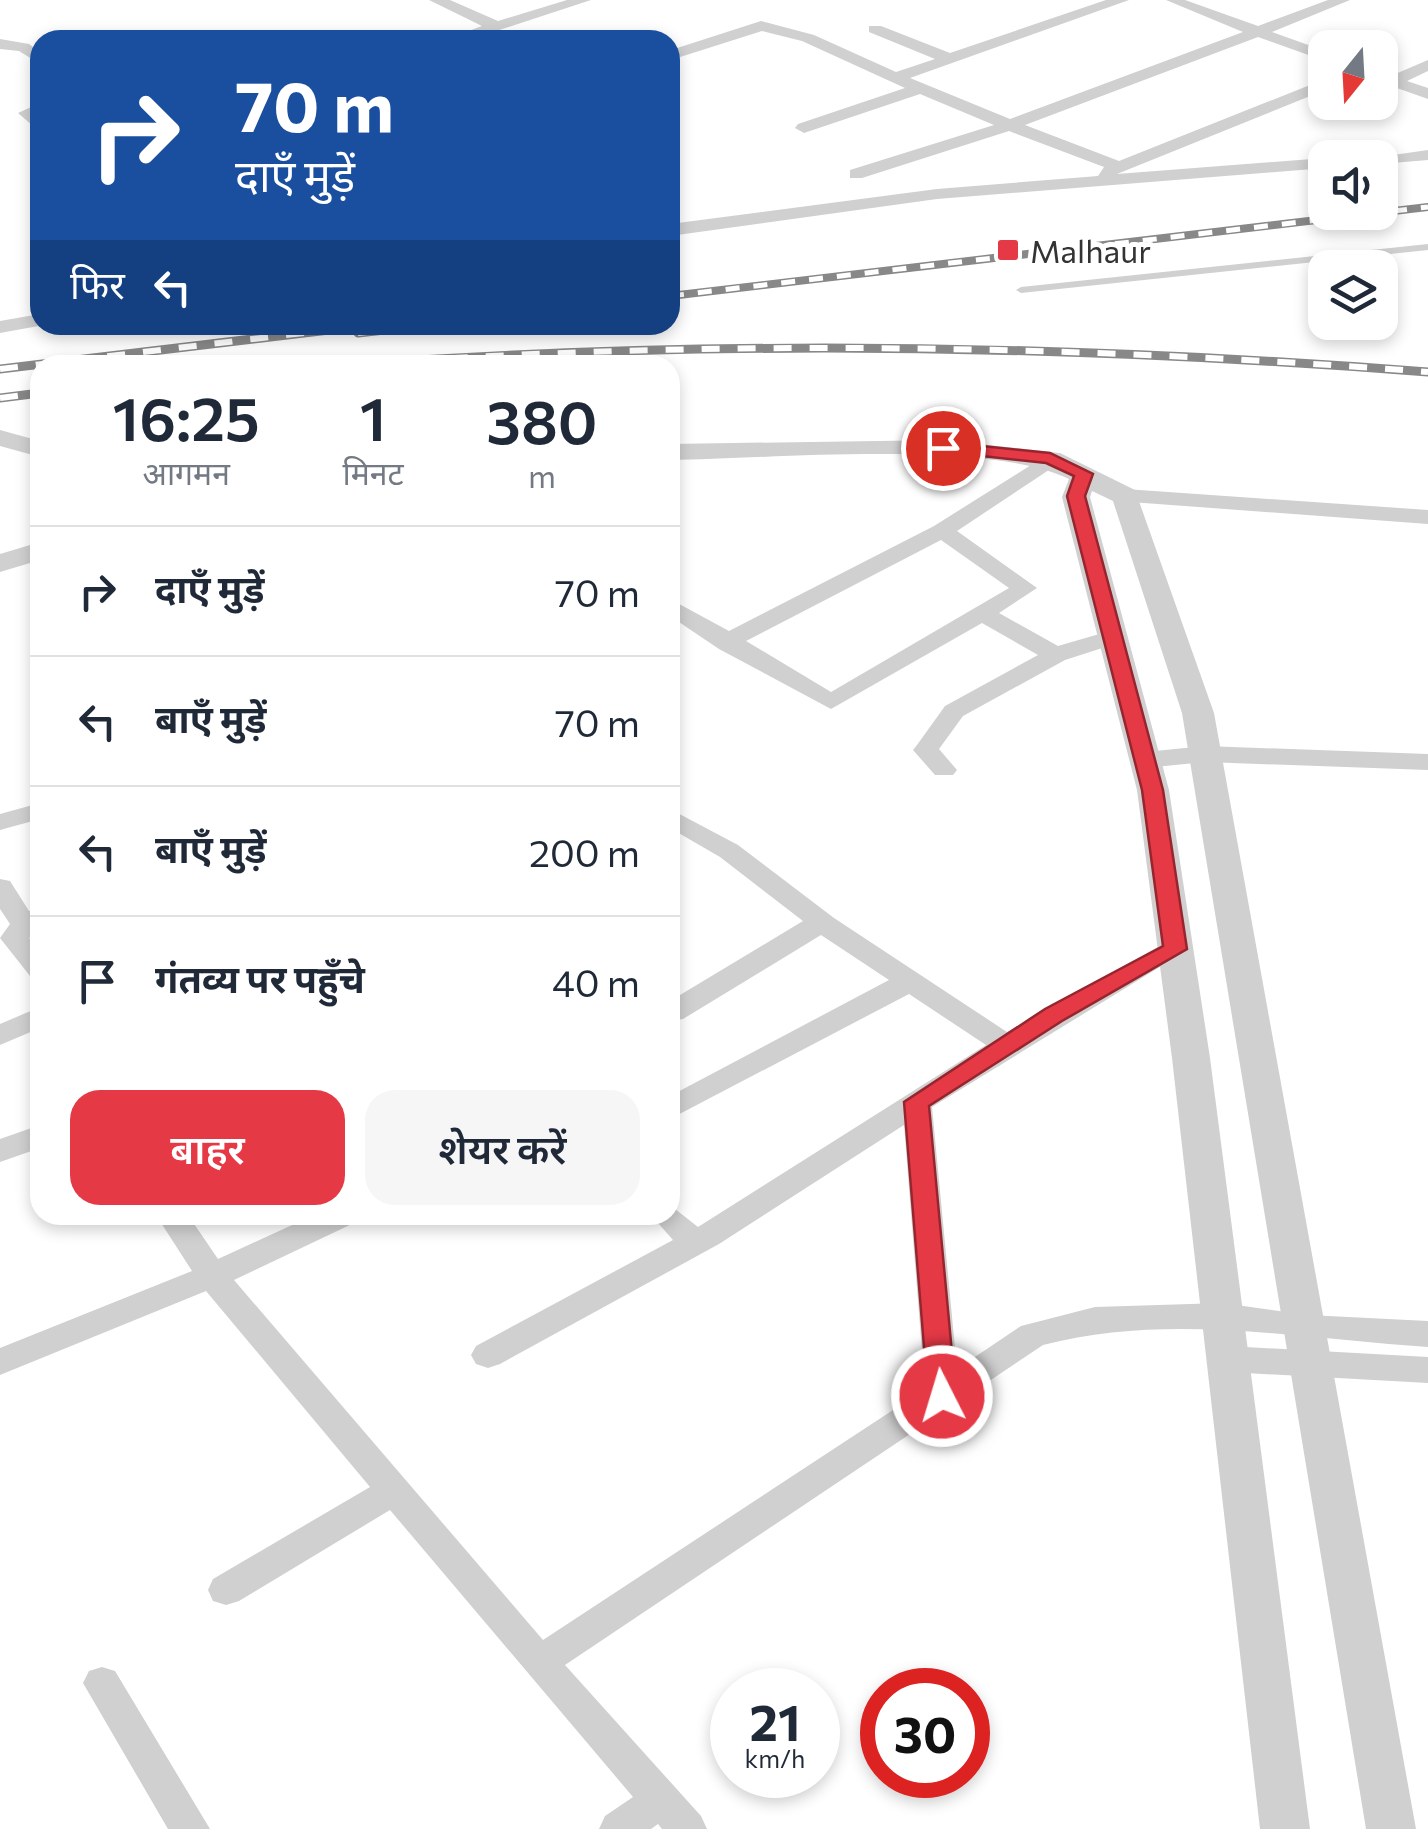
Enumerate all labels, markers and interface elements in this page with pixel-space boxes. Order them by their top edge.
north arrow [1308,30,1398,120]
map controls [1308,30,1398,340]
text: 70 m [235,61,394,146]
icon: right [70,70,200,200]
button: sound [1308,140,1398,230]
text: दाएँ मुड़ें [235,146,355,201]
place label: Malhaur [1030,230,1151,270]
marker: Malhaur [995,237,1021,263]
button: layers [1308,250,1398,340]
text: फिर [70,260,125,307]
icon: left [145,260,200,315]
text: 16:25 [113,380,260,453]
text: 1 [360,380,386,453]
text: 380 [486,383,597,456]
pin [901,406,986,491]
icon: arrive [916,421,971,476]
text: आगमन [142,452,230,492]
text: मिनट [342,452,404,492]
text: m [528,455,556,495]
icon: right [70,564,125,619]
text: दाएँ मुड़ें [155,564,264,611]
text: 70 m [555,568,640,615]
icon: left [70,694,125,749]
text: बाएँ मुड़ें [155,694,266,741]
text: 70 m [555,698,640,745]
icon: left [70,824,125,879]
text: बाएँ मुड़ें [155,824,266,871]
text: 200 m [529,828,640,875]
icon: arrive [70,954,125,1009]
text: गंतव्य पर पहुँचे [155,954,365,1001]
text: 40 m [552,958,640,1005]
button: बाहर [70,1090,345,1205]
button: शेयर करें [365,1090,640,1205]
position arrow [890,1344,994,1448]
speed limit sign: 30 [860,1668,990,1798]
text: 21 [749,1690,801,1751]
text: km/h [745,1743,805,1773]

